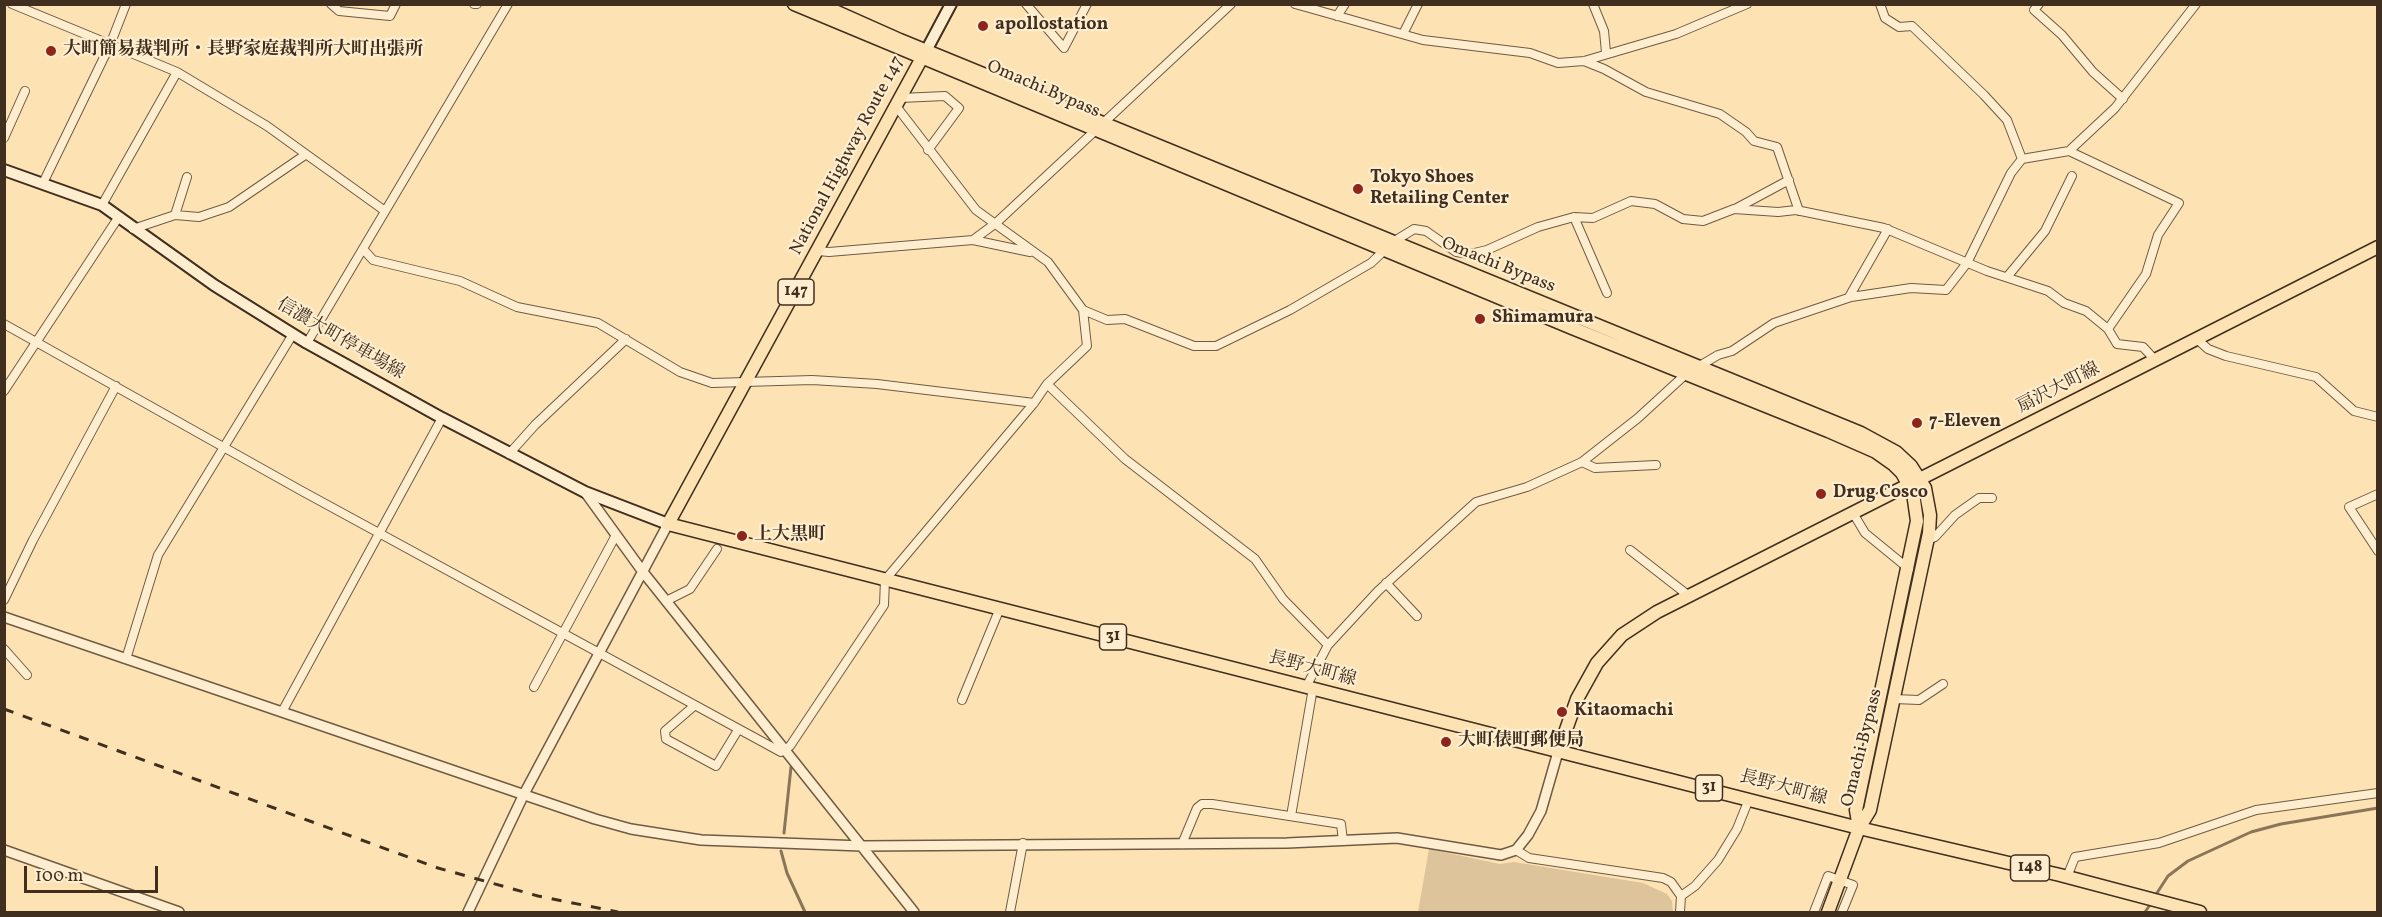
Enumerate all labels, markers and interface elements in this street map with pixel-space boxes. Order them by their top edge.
place label: apollostation [995,15,1108,37]
marker: apollostation [976,19,990,33]
place label: 大町簡易裁判所・長野家庭裁判所大町出張所 [63,40,423,62]
marker: 大町簡易裁判所・長野家庭裁判所大町出張所 [44,44,58,58]
street label: National Highway Route 147 [786,53,910,259]
street label: Omachi Bypass [983,56,1103,124]
place label: Tokyo Shoes Retailing Center [1370,168,1509,210]
marker: Tokyo Shoes Retailing Center [1351,182,1365,196]
street label: Omachi Bypass [1438,233,1558,299]
road number: 147 [778,279,814,305]
street label: 信濃大町停車場線 [272,295,408,385]
place label: Shimamura [1492,308,1594,330]
marker: Shimamura [1473,312,1487,326]
street label: 扇沢大町線 [2014,359,2104,419]
place label: 7-Eleven [1929,412,2001,434]
marker: 7-Eleven [1910,416,1924,430]
place label: Drug Cosco [1833,483,1928,505]
marker: Drug Cosco [1814,487,1828,501]
place label: 上大黒町 [754,525,826,547]
marker: 上大黒町 [735,529,749,543]
road number: 31 [1100,624,1126,650]
street label: 長野大町線 [1266,648,1358,692]
street label: Omachi Bypass [1838,687,1888,809]
place label: Kitaomachi [1574,701,1674,723]
marker: Kitaomachi [1555,705,1569,719]
place label: 大町俵町郵便局 [1458,731,1584,753]
marker: 大町俵町郵便局 [1439,735,1453,749]
street label: 長野大町線 [1737,767,1829,811]
road number: 31 [1696,775,1722,801]
scale bar [27,854,160,892]
road number: 148 [2010,855,2050,881]
text: 100 m [35,864,84,889]

